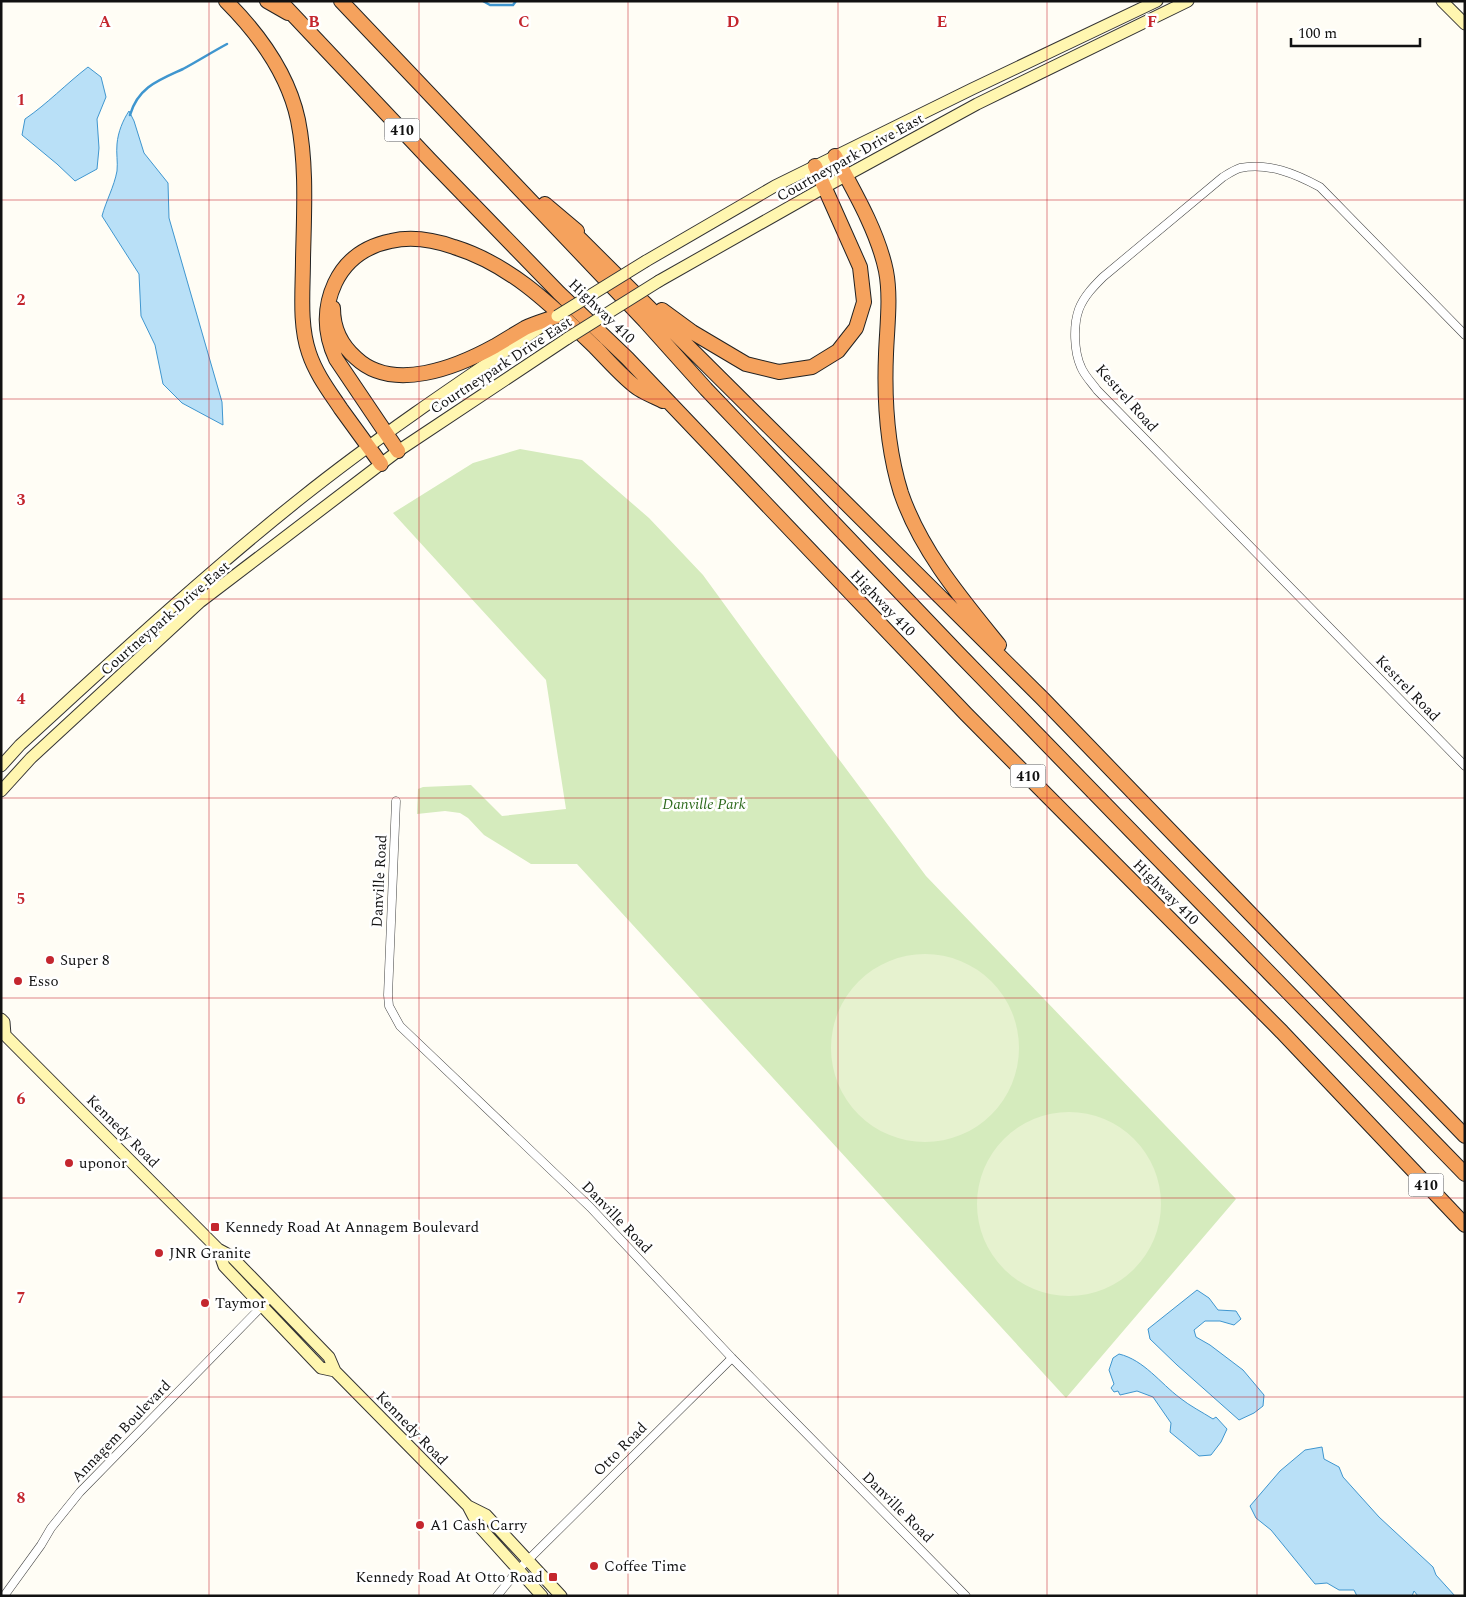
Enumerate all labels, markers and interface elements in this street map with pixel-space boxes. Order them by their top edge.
text: A [99,10,112,34]
text: B [308,10,320,34]
text: C [518,10,530,34]
text: D [727,10,740,34]
text: E [937,10,947,34]
text: F [1147,10,1157,34]
scale bar [1291,15,1420,47]
text: 100 m [1298,22,1337,45]
text: 1 [17,88,25,112]
street label: Courtneypark Drive East [772,107,928,208]
road number: 410 [384,118,420,142]
street label: Highway 410 [563,273,640,349]
text: 2 [17,288,26,312]
street label: Courtneypark Drive East [426,311,577,420]
street label: Kestrel Road [1090,359,1164,438]
text: 3 [17,488,26,512]
street label: Courtneypark Drive East [95,555,235,681]
street label: Highway 410 [845,565,921,642]
street label: Kestrel Road [1370,650,1445,727]
text: 4 [17,687,26,711]
road number: 410 [1010,764,1046,788]
park label: Danville Park [662,793,746,816]
street label: Danville Road [366,834,393,928]
street label: Highway 410 [1127,854,1204,931]
text: 5 [17,887,25,911]
place label: Super 8 [60,949,109,972]
marker: Super 8 [44,954,56,966]
place label: Esso [28,970,59,993]
marker: Esso [12,975,24,987]
text: 6 [17,1087,26,1111]
street label: Kennedy Road [81,1089,165,1173]
place label: uponor [79,1152,127,1175]
marker: uponor [63,1157,75,1169]
road number: 410 [1408,1174,1444,1196]
street label: Danville Road [576,1176,657,1259]
place label: Kennedy Road At Annagem Boulevard [225,1216,479,1239]
marker: Kennedy Road At Annagem Boulevard [209,1221,221,1233]
place label: JNR Granite [169,1242,251,1265]
marker: JNR Granite [153,1247,165,1259]
text: 7 [17,1286,26,1310]
place label: Taymor [215,1292,266,1315]
marker: Taymor [199,1297,211,1309]
street label: Annagem Boulevard [66,1375,176,1488]
street label: Kennedy Road [370,1386,453,1471]
street label: Otto Road [588,1417,653,1482]
street label: Danville Road [857,1466,939,1548]
text: 8 [17,1486,26,1510]
place label: A1 Cash Carry [430,1514,528,1537]
marker: A1 Cash Carry [414,1519,426,1531]
place label: Coffee Time [604,1555,687,1578]
marker: Coffee Time [588,1560,600,1572]
place label: Kennedy Road At Otto Road [355,1566,543,1589]
marker: Kennedy Road At Otto Road [547,1571,559,1583]

